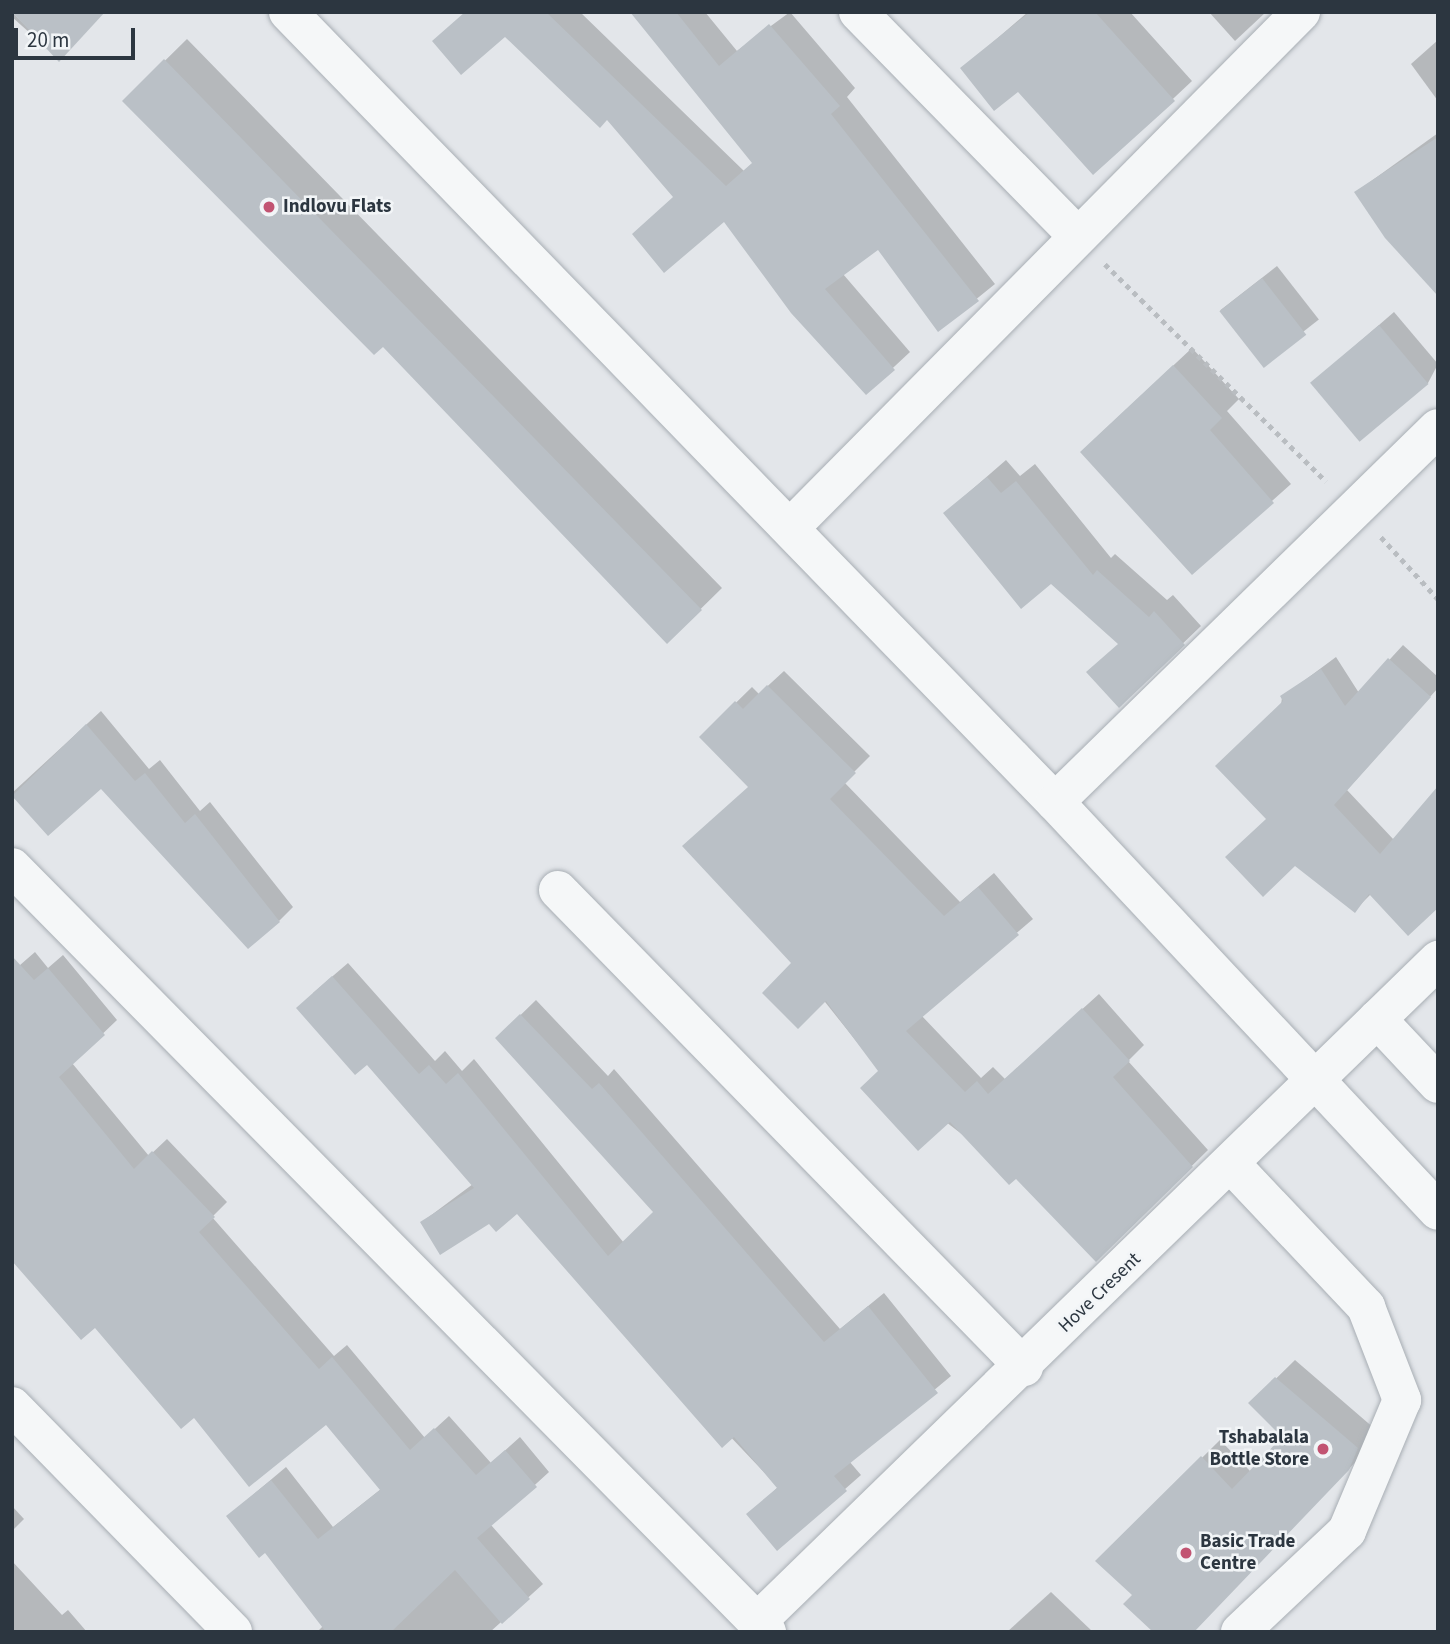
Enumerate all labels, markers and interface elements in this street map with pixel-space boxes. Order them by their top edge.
scale bar [18,14,138,58]
text: 20 m [27,25,69,55]
place label: Indlovu Flats [283,196,391,218]
marker: Indlovu Flats [261,199,277,215]
street label: Hove Cresent [1054,1248,1146,1338]
place label: Tshabalala Bottle Store [1209,1427,1309,1471]
marker: Tshabalala Bottle Store [1315,1441,1331,1457]
place label: Basic Trade Centre [1200,1531,1295,1575]
marker: Basic Trade Centre [1178,1545,1194,1561]

